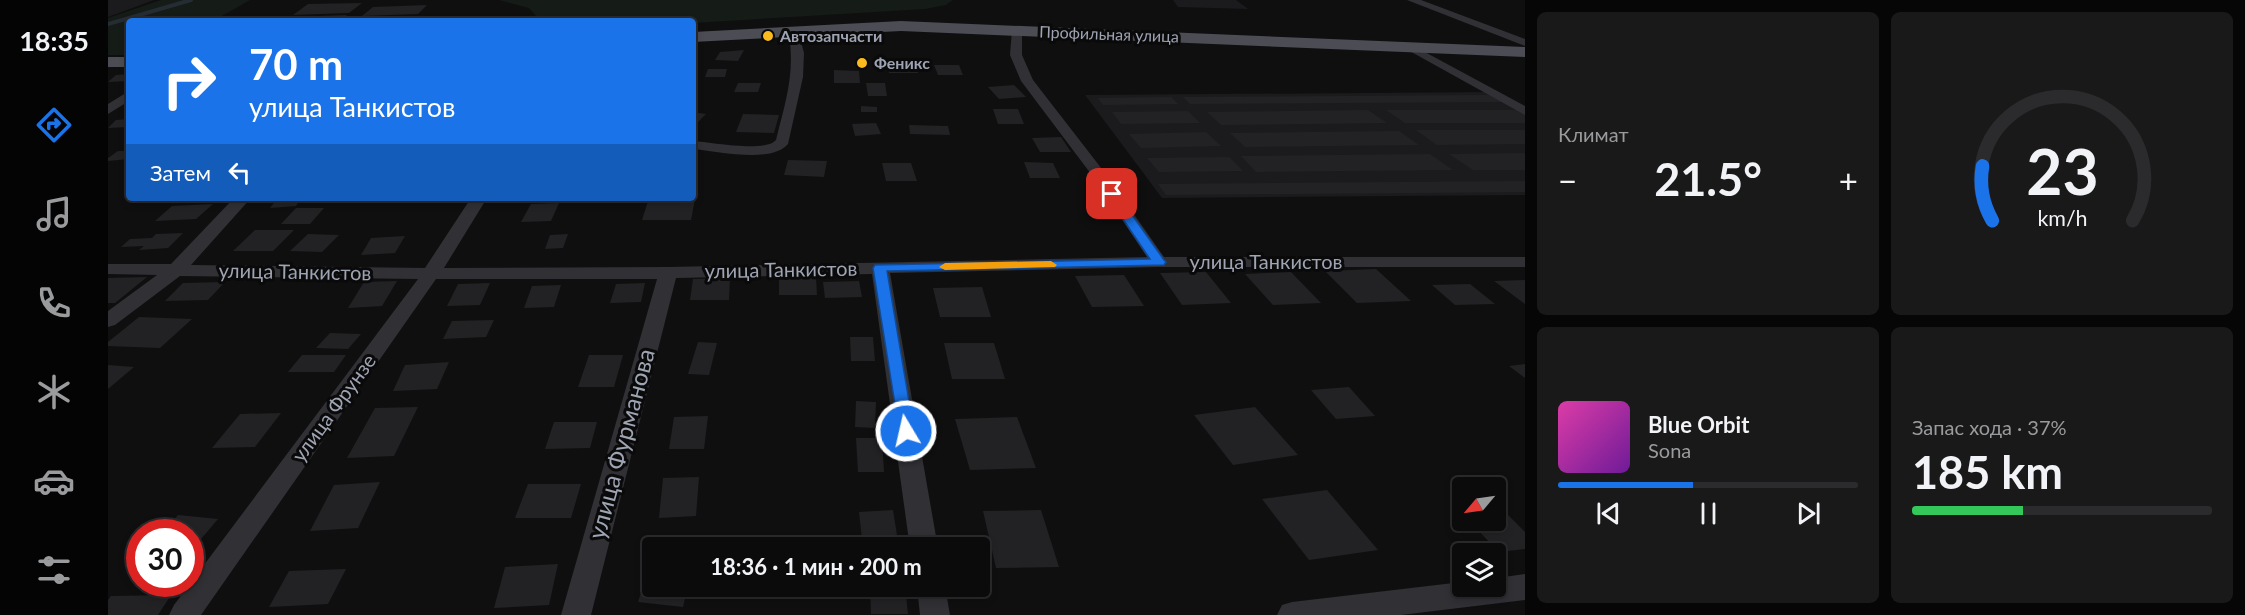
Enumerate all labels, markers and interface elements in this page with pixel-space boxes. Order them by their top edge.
street label: Профильная улица [1039,22,1179,45]
text: 18:35 [19,24,89,57]
place label: Автозапчасти [779,26,882,45]
marker: Автозапчасти [761,29,775,43]
text: 70 m [249,39,343,89]
icon: right [150,42,228,120]
place label: Феникс [874,53,930,72]
marker: Феникс [855,56,869,70]
text: улица Танкистов [249,90,455,123]
icon: directions [33,104,75,146]
text: Климат [1558,122,1629,146]
text: 23 [2026,133,2098,208]
text: 21.5° [1654,152,1762,206]
icon: left [223,156,256,189]
text: Затем [150,159,211,186]
text: − [1558,160,1577,200]
text: + [1839,160,1858,200]
pin [1086,168,1137,219]
icon: arrive [1095,177,1128,210]
icon: music [33,193,75,235]
text: km/h [2037,205,2087,231]
street label: улица Танкистов [1190,249,1343,273]
street label: улица Танкистов [704,256,858,282]
street label: улица Танкистов [218,258,372,284]
icon: phone [33,282,75,324]
street label: улица Фурманова [581,345,660,542]
street label: улица Фрунзе [286,349,380,466]
icon: climate [33,371,75,413]
position arrow [874,399,938,463]
text: Blue Orbit [1648,411,1749,438]
text: Запас хода · 37% [1912,415,2067,439]
text: Sona [1648,438,1691,462]
text: 185 km [1912,445,2063,499]
icon: car [33,460,75,502]
north arrow [1452,477,1506,531]
map controls [1452,477,1506,597]
icon: previous [1592,497,1625,530]
icon: pause [1692,497,1725,530]
icon: next [1792,497,1825,530]
speed limit sign: 30 [126,519,204,597]
button: layers [1452,543,1506,597]
icon: filters [33,549,75,591]
text: 18:36 · 1 мин · 200 m [710,553,922,580]

